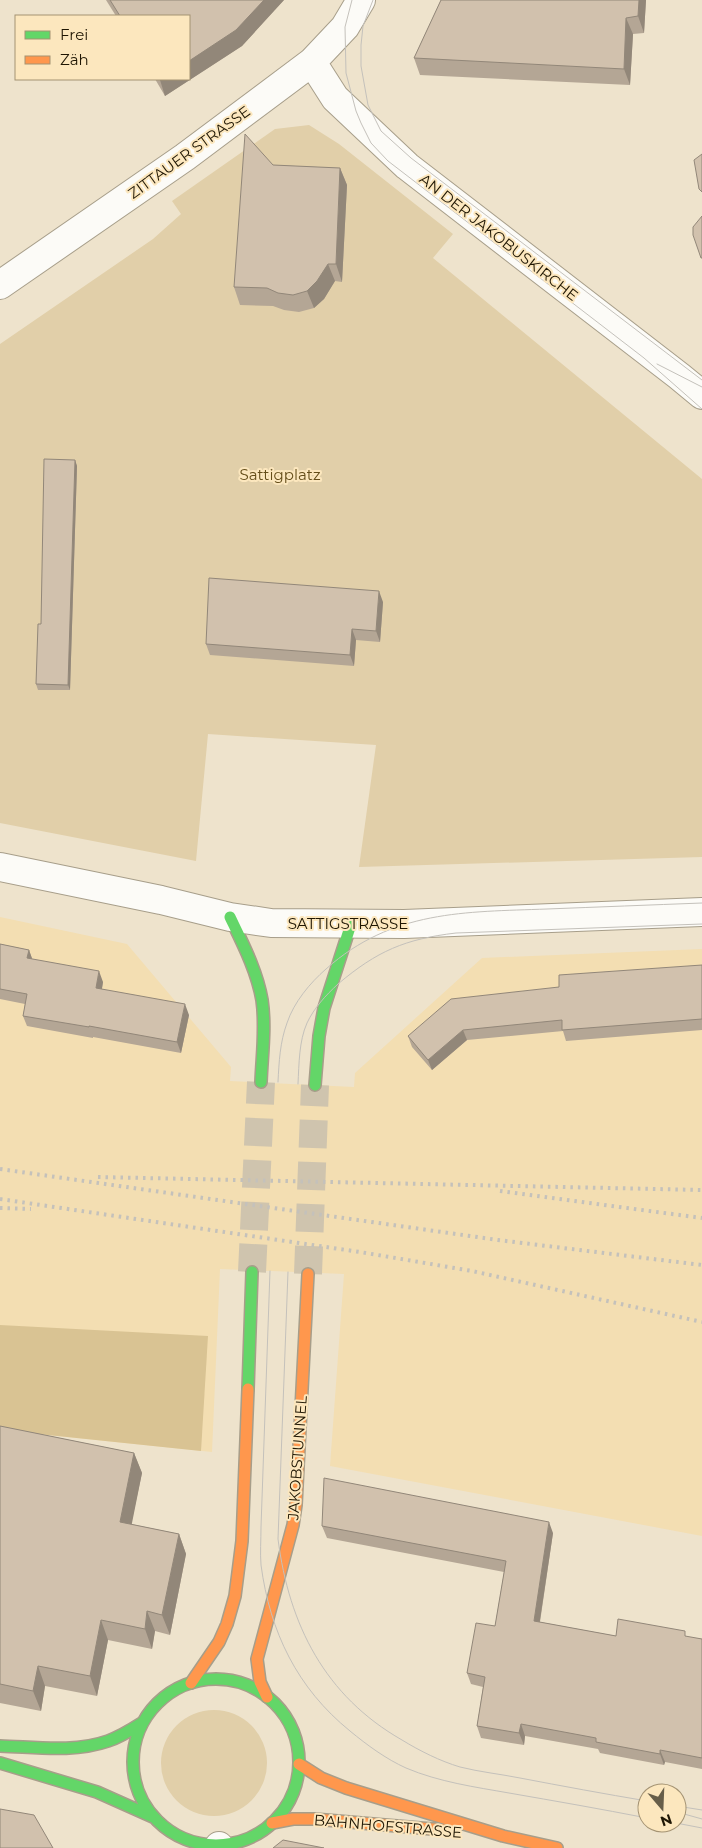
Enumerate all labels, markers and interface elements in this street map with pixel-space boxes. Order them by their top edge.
legend [15,15,190,80]
text: Frei [60,25,88,44]
text: Zäh [60,50,89,69]
street label: ZITTAUER STRASSE [124,101,254,203]
street label: AN DER JAKOBUSKIRCHE [416,169,582,305]
park label: Sattigplatz [239,465,321,484]
street label: SATTIGSTRASSE [288,914,408,933]
street label: JAKOBSTUNNEL [283,1395,311,1522]
north arrow [637,1783,687,1833]
street label: BAHNHOFSTRASSE [313,1810,463,1842]
text: N [658,1810,675,1831]

